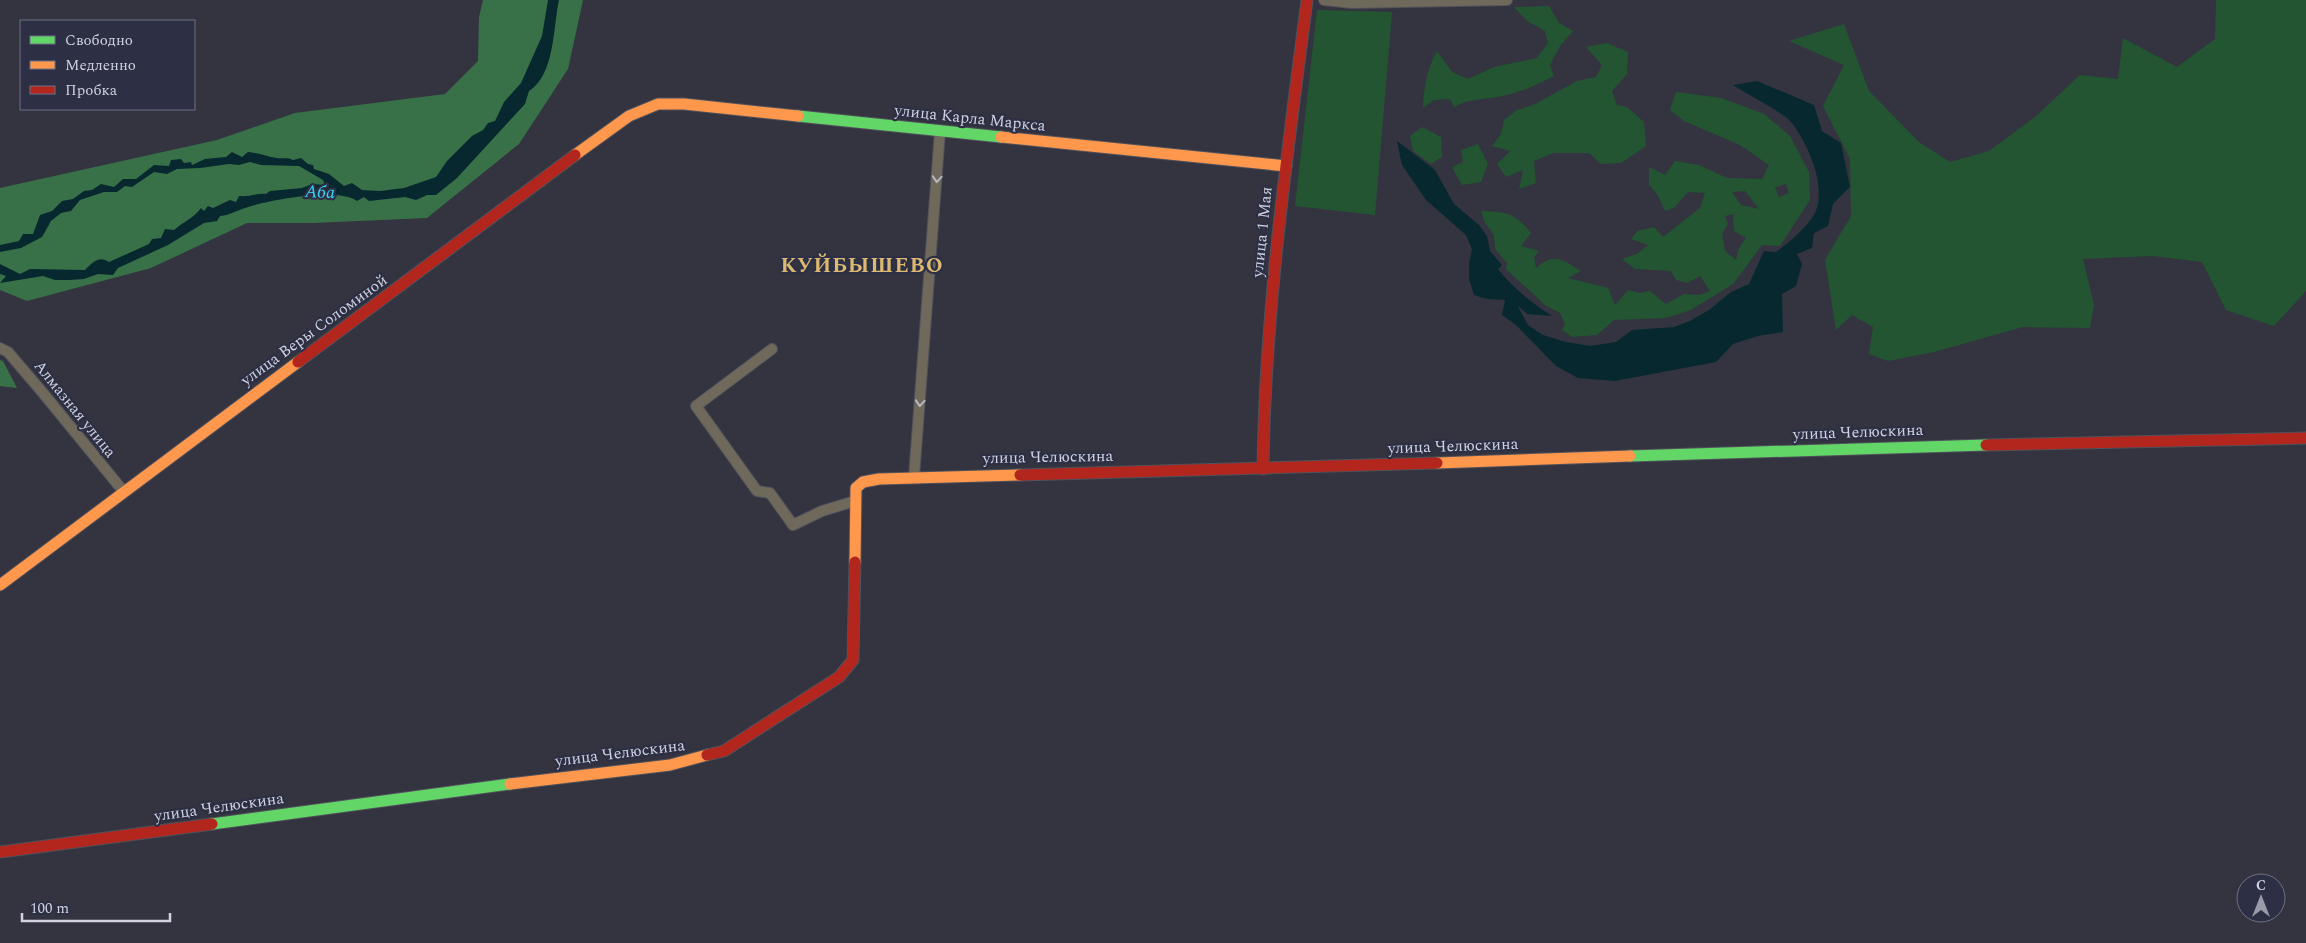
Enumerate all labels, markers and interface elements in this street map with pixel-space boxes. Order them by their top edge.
legend [20,20,195,110]
text: Свободно [65,29,133,52]
text: Медленно [65,54,136,77]
text: Пробка [65,79,118,102]
street label: улица Карла Маркса [892,98,1047,138]
one-way arrow [931,176,942,184]
water label: Аба [303,178,336,206]
street label: улица 1 Мая [1245,186,1279,279]
district label: КУЙБЫШЕВО [780,250,944,282]
street label: улица Веры Соломиной [235,268,392,392]
street label: Алмазная улица [28,355,122,463]
one-way arrow [915,399,926,407]
street label: улица Челюскина [1791,418,1924,446]
street label: улица Челюскина [1386,432,1519,460]
street label: улица Челюскина [981,444,1114,470]
street label: улица Челюскина [553,733,686,773]
street label: улица Челюскина [152,786,286,828]
north arrow [2236,873,2286,923]
text: С [2256,875,2266,896]
scale bar [22,890,170,922]
text: 100 m [30,897,69,920]

